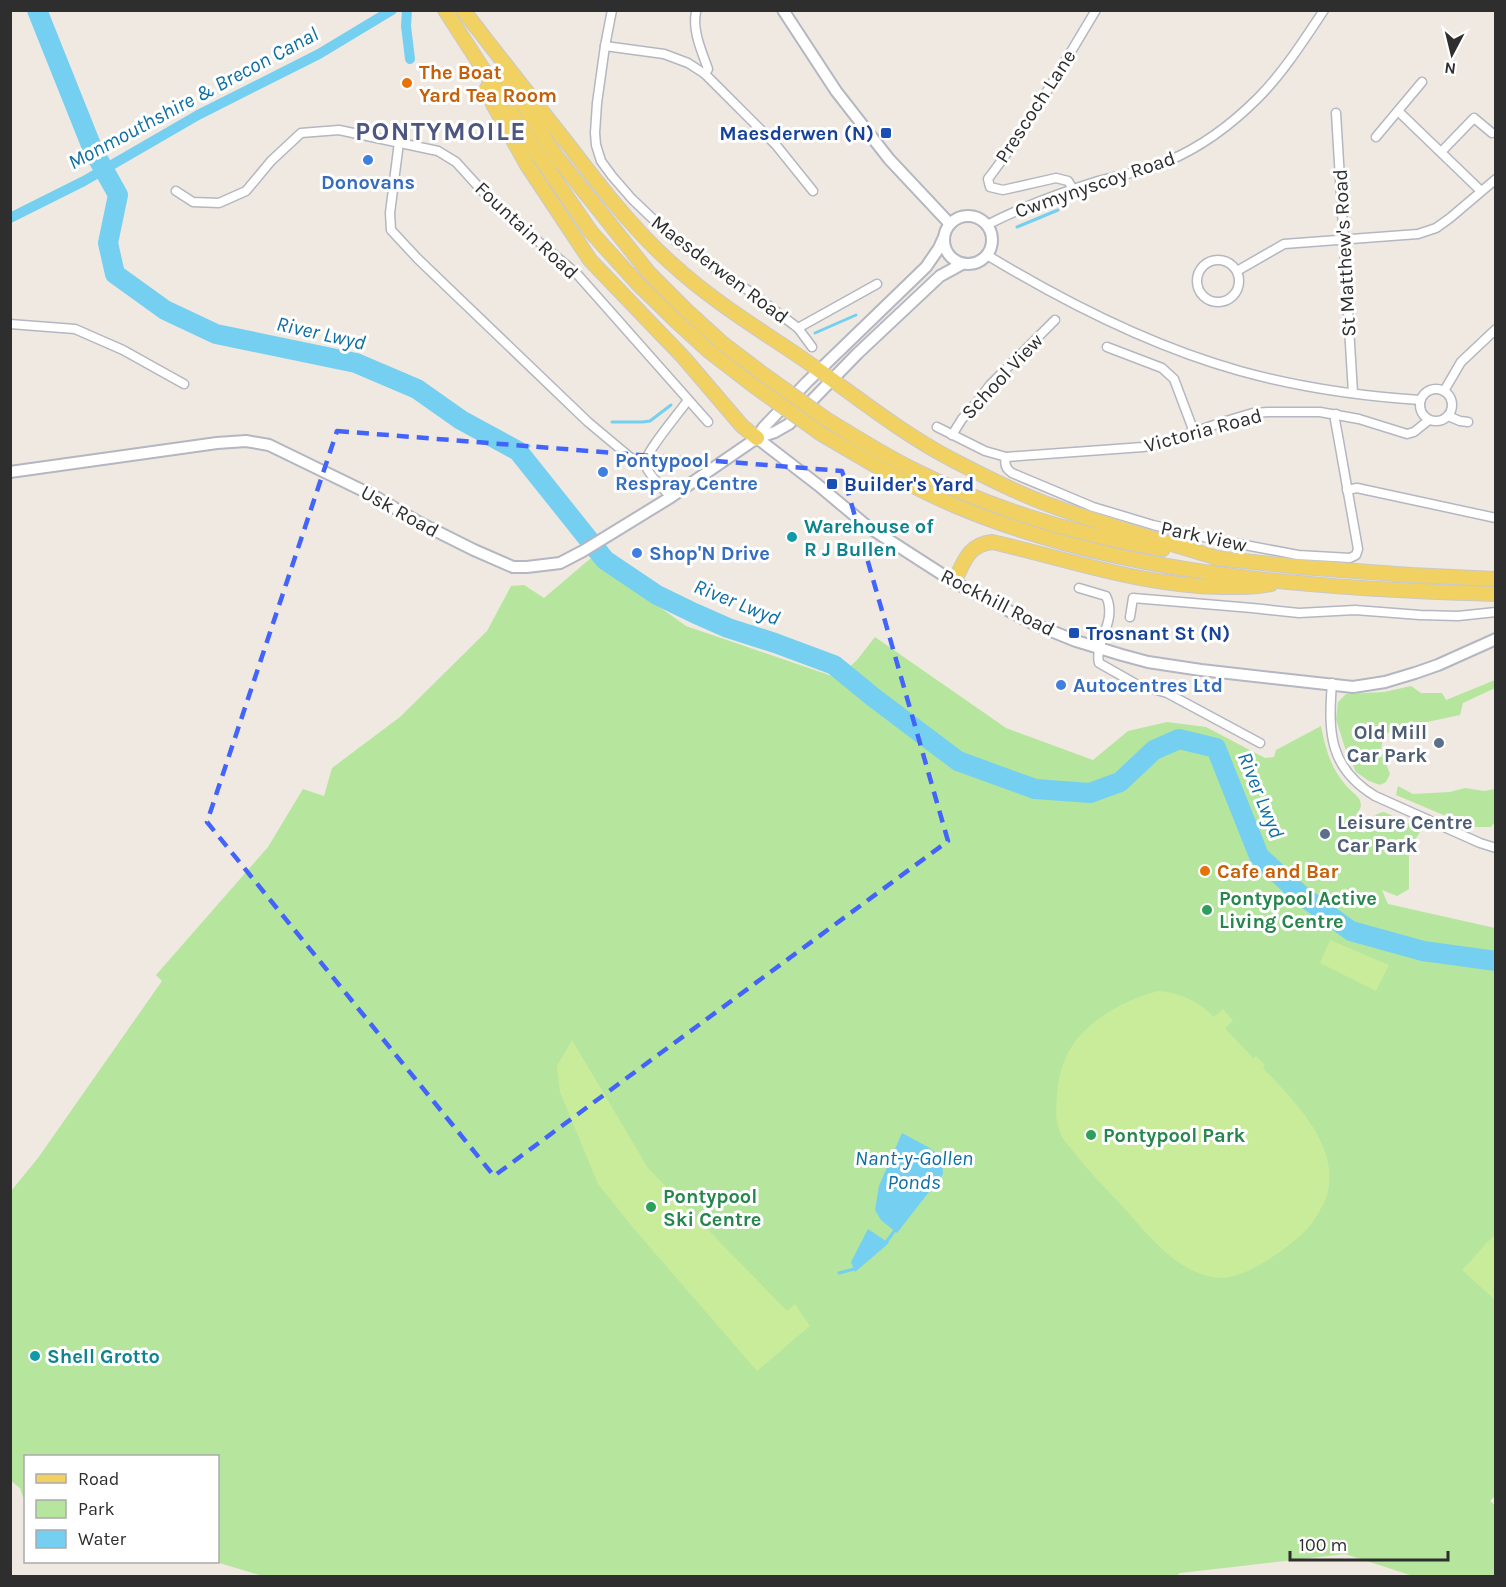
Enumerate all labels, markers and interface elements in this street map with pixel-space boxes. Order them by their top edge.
water label: Monmouthshire & Brecon Canal [64,22,322,174]
north arrow [1422,24,1482,84]
street label: Prescoch Lane [990,45,1081,167]
text: N [1443,58,1457,79]
place label: The Boat Yard Tea Room [419,61,557,107]
marker: The Boat Yard Tea Room [400,76,414,90]
district label: PONTYMOILE [355,116,527,147]
place label: Maesderwen (N) [719,122,874,145]
marker: Maesderwen (N) [879,126,893,140]
street label: Cwmynyscoy Road [1012,146,1178,223]
marker: Donovans [361,153,375,167]
street label: St Matthew's Road [1329,168,1360,338]
place label: Donovans [321,171,415,194]
street label: Fountain Road [470,177,583,284]
street label: Maesderwen Road [647,210,793,328]
water label: River Lwyd [274,311,368,355]
street label: School View [957,328,1048,424]
street label: Victoria Road [1142,404,1265,457]
place label: Pontypool Respray Centre [615,449,758,495]
marker: Pontypool Respray Centre [596,465,610,479]
place label: Builder's Yard [844,473,974,496]
marker: Builder's Yard [825,477,839,491]
street label: Usk Road [357,481,443,542]
place label: Warehouse of R J Bullen [804,515,934,561]
street label: Park View [1159,516,1249,557]
marker: Warehouse of R J Bullen [785,530,799,544]
place label: Shop'N Drive [649,542,770,565]
marker: Shop'N Drive [630,546,644,560]
street label: Rockhill Road [937,564,1059,641]
water label: River Lwyd [690,574,784,630]
place label: Trosnant St (N) [1086,622,1230,645]
marker: Trosnant St (N) [1067,626,1081,640]
place label: Autocentres Ltd [1073,674,1223,697]
marker: Autocentres Ltd [1054,678,1068,692]
place label: Old Mill Car Park [1347,721,1427,767]
marker: Old Mill Car Park [1432,736,1446,750]
water label: River Lwyd [1233,748,1289,842]
place label: Leisure Centre Car Park [1337,811,1473,857]
marker: Leisure Centre Car Park [1318,827,1332,841]
place label: Cafe and Bar [1217,860,1339,883]
marker: Cafe and Bar [1198,864,1212,878]
place label: Pontypool Active Living Centre [1219,887,1377,933]
marker: Pontypool Active Living Centre [1200,903,1214,917]
place label: Pontypool Park [1103,1124,1245,1147]
marker: Pontypool Park [1084,1128,1098,1142]
water label: Nant-y-Gollen Ponds [855,1146,973,1194]
place label: Pontypool Ski Centre [663,1185,761,1231]
marker: Pontypool Ski Centre [644,1200,658,1214]
place label: Shell Grotto [47,1345,160,1368]
marker: Shell Grotto [28,1349,42,1363]
legend [24,1455,219,1563]
text: Road [78,1468,119,1490]
text: Park [78,1498,115,1520]
scale bar [1290,1524,1448,1562]
text: Water [78,1528,126,1550]
text: 100 m [1299,1534,1347,1556]

